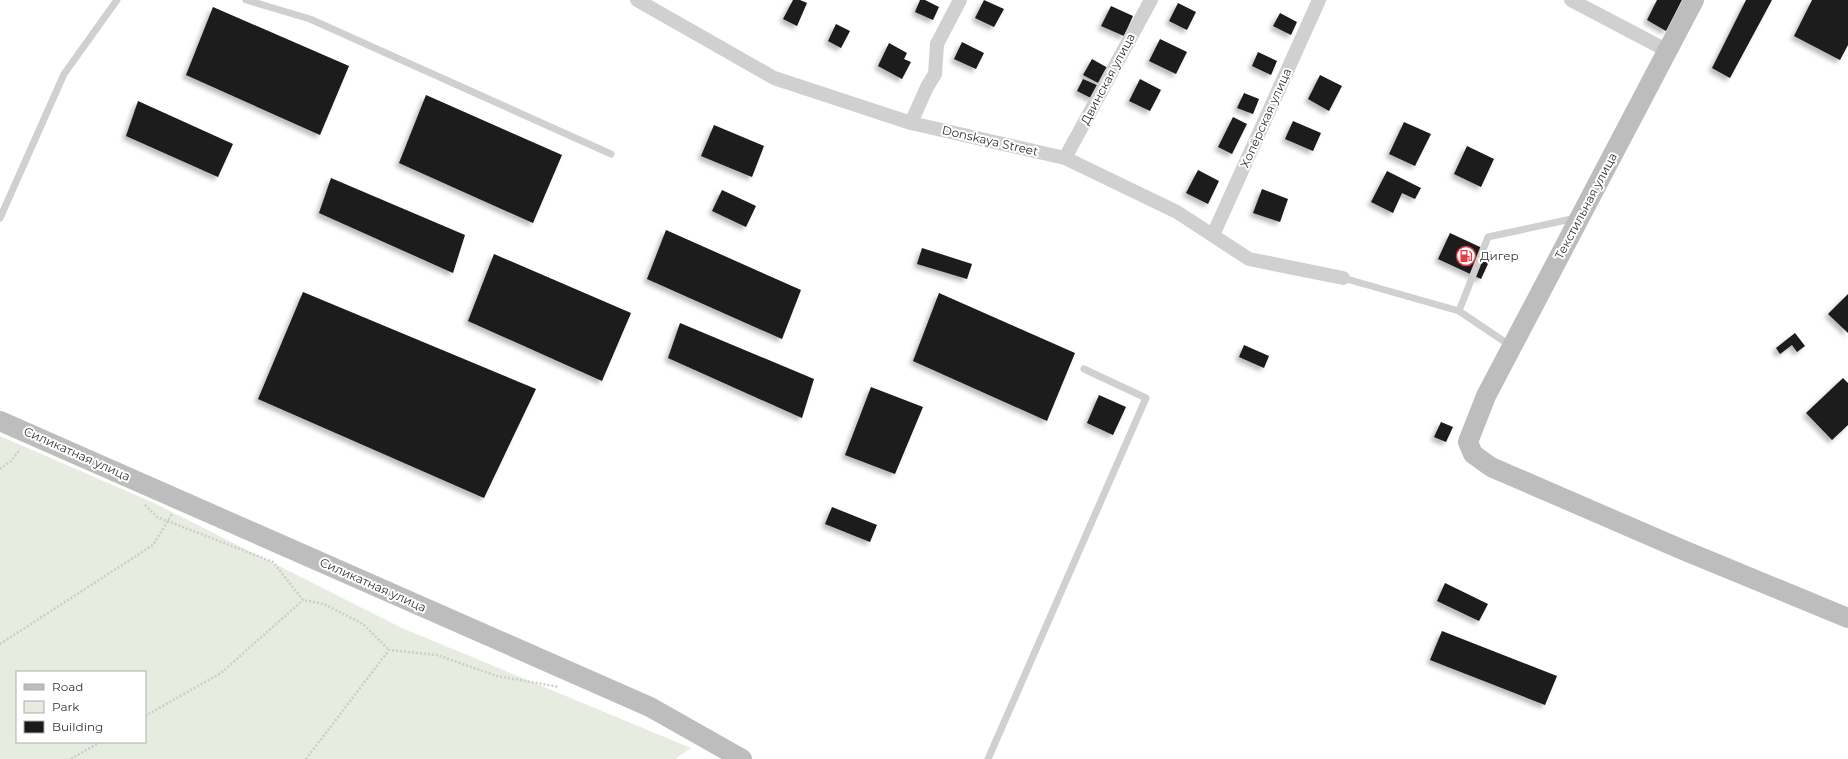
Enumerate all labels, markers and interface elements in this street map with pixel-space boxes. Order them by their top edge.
street label: Двинская улица [1077,30,1138,127]
street label: Хопёрская улица [1237,66,1294,170]
street label: Donskaya Street [941,122,1040,159]
street label: Текстильная улица [1551,150,1620,262]
fuel station icon: Дигер [1455,245,1477,267]
place label: Дигер [1480,248,1519,263]
street label: Силикатная улица [22,423,133,484]
street label: Силикатная улица [318,554,429,615]
legend [16,671,146,743]
text: Road [52,679,83,694]
text: Park [52,699,80,714]
text: Building [52,719,103,734]

